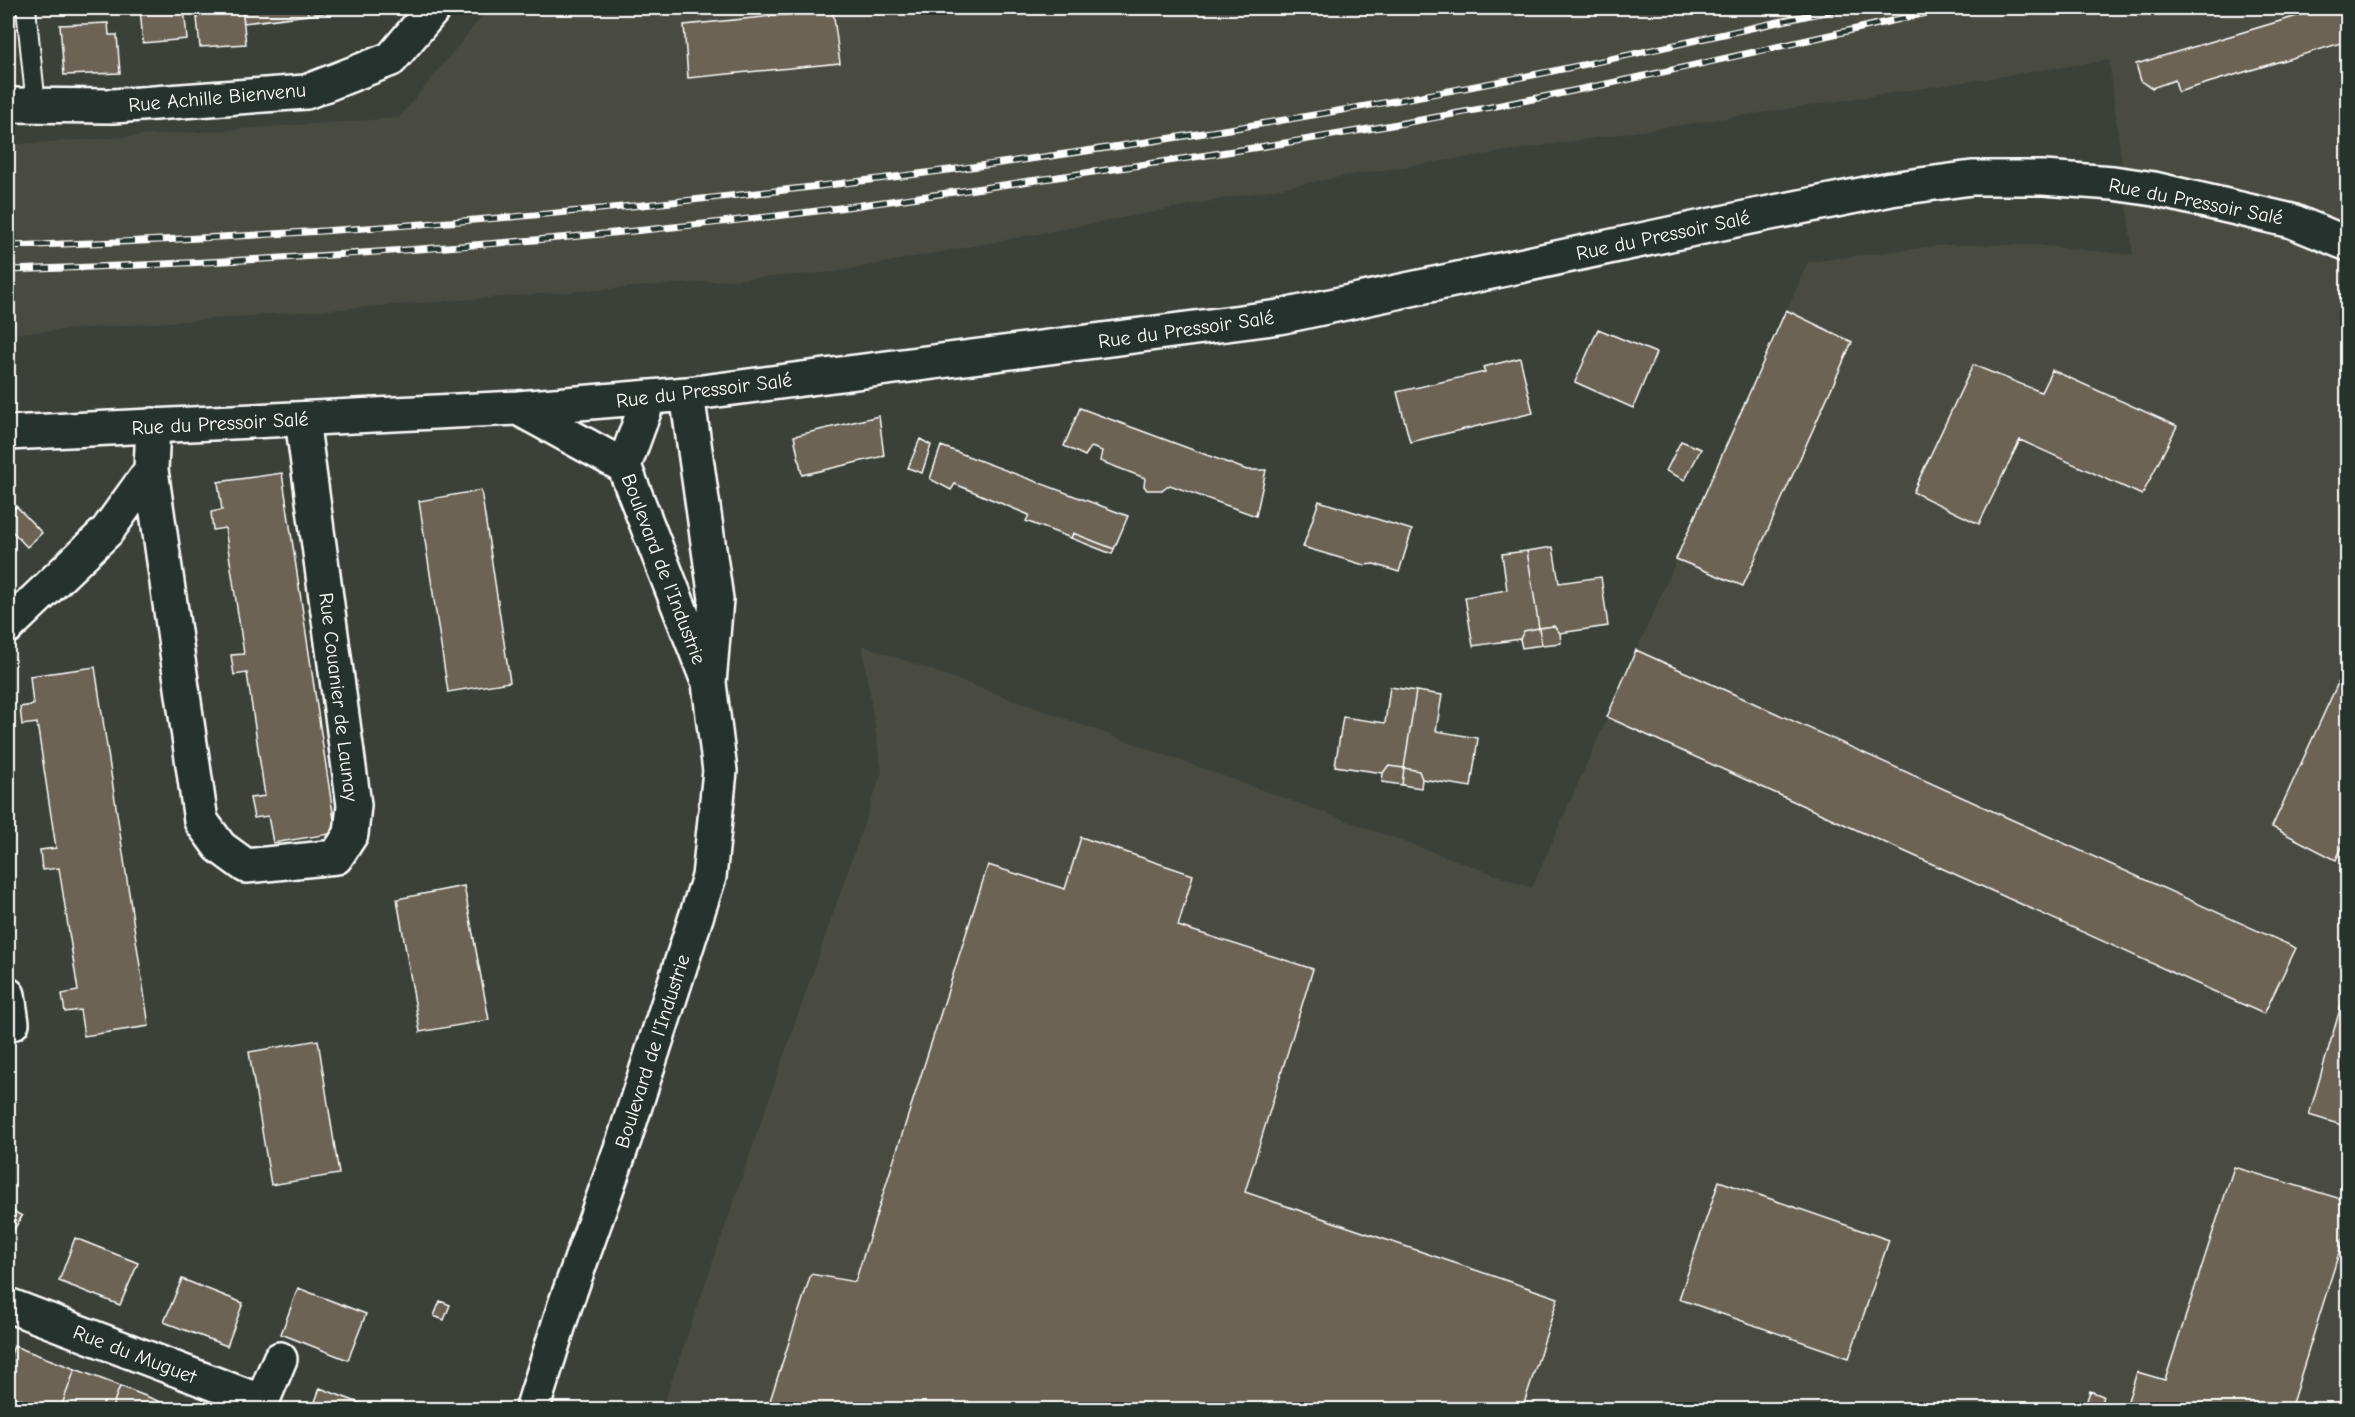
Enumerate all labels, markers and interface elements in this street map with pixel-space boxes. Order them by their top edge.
street label: Rue Achille Bienvenu [127,78,307,117]
street label: Rue du Pressoir Salé [2107,173,2285,230]
street label: Rue du Pressoir Salé [1574,206,1752,265]
street label: Rue du Pressoir Salé [1097,306,1275,353]
street label: Rue du Pressoir Salé [615,368,793,413]
street label: Rue du Pressoir Salé [131,407,309,440]
street label: Boulevard de l'Industrie [617,471,711,668]
street label: Rue Couanier de Launay [314,591,363,803]
street label: Boulevard de l'Industrie [610,951,695,1151]
street label: Rue du Muguet [70,1320,201,1389]

